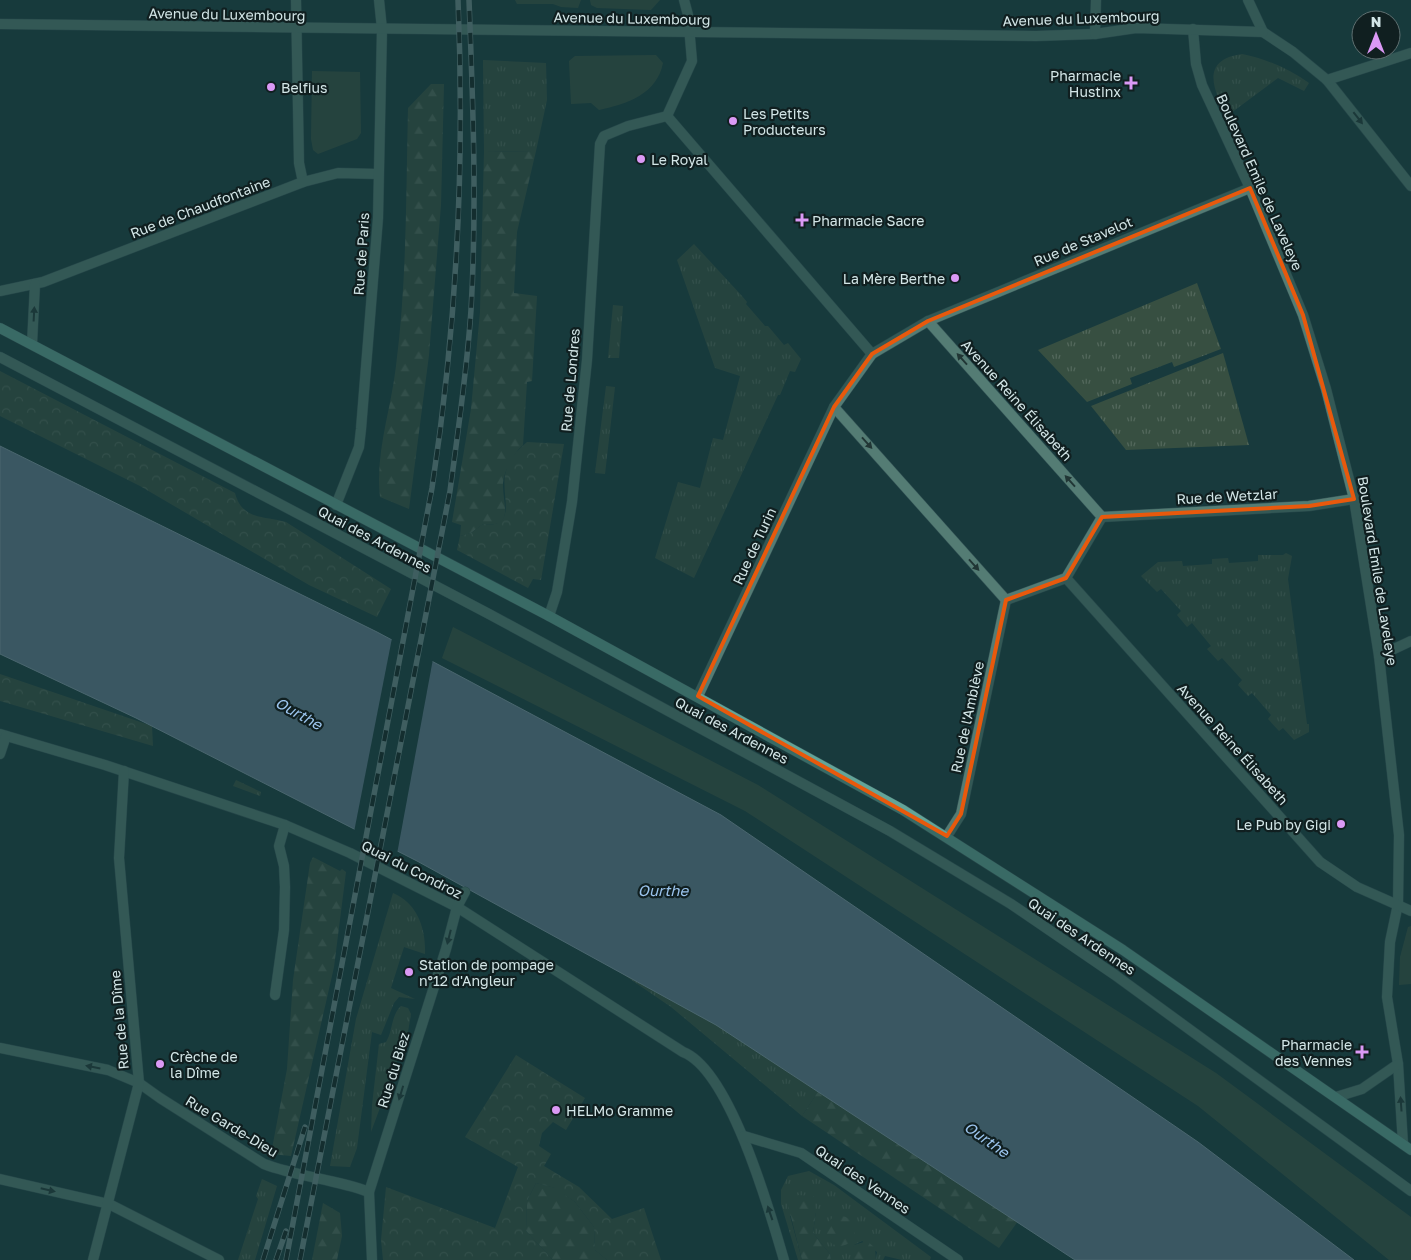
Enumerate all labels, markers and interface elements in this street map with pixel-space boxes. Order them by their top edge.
street label: Avenue du Luxembourg [148,4,306,24]
street label: Avenue du Luxembourg [1002,7,1160,29]
street label: Avenue du Luxembourg [553,8,711,28]
north arrow [1351,10,1401,60]
text: N [1371,13,1381,30]
place label: Pharmacie Hustinx [1050,67,1121,100]
marker: Pharmacie Hustinx [1125,77,1137,89]
place label: Belfius [281,79,327,96]
marker: Belfius [265,81,277,93]
street label: Boulevard Emile de Laveleye [1213,91,1307,273]
place label: Les Petits Producteurs [743,105,826,138]
one-way arrow [1352,111,1363,124]
marker: Les Petits Producteurs [727,115,739,127]
place label: Le Royal [651,151,708,168]
marker: Le Royal [635,153,647,165]
street label: Rue de Chaudfontaine [128,172,272,242]
street label: Rue de Paris [350,212,372,296]
place label: Pharmacie Sacre [812,212,924,229]
street label: Rue de Stavelot [1031,213,1135,269]
marker: Pharmacie Sacre [796,214,808,226]
place label: La Mère Berthe [843,270,945,287]
marker: La Mère Berthe [949,272,961,284]
one-way arrow [31,306,39,322]
street label: Rue de Londres [557,328,583,432]
street label: Avenue Reine Élisabeth [958,336,1076,464]
one-way arrow [957,353,968,365]
one-way arrow [861,437,872,450]
one-way arrow [1064,474,1075,487]
street label: Boulevard Emile de Laveleye [1355,475,1401,667]
street label: Rue de Wetzlar [1176,485,1279,507]
street label: Quai des Ardennes [315,502,435,576]
street label: Rue de Turin [729,505,779,587]
one-way arrow [969,558,980,571]
street label: Rue de l'Amblève [947,660,987,774]
street label: Avenue Reine Élisabeth [1174,680,1292,808]
water label: Ourthe [273,693,326,734]
street label: Quai des Ardennes [672,693,792,767]
place label: Le Pub by Gigi [1236,816,1331,833]
marker: Le Pub by Gigi [1335,818,1347,830]
street label: Quai du Condroz [359,836,465,902]
water label: Ourthe [638,881,689,899]
street label: Quai des Ardennes [1025,894,1139,978]
one-way arrow [444,930,452,945]
place label: Station de pompage n°12 d'Angleur [419,956,554,989]
marker: Station de pompage n°12 d'Angleur [403,966,415,978]
street label: Rue de la Dîme [106,970,132,1070]
street label: Rue du Biez [373,1030,413,1110]
place label: Pharmacie des Vennes [1275,1036,1352,1069]
marker: Pharmacie des Vennes [1356,1046,1368,1058]
place label: Crèche de la Dîme [170,1048,238,1081]
marker: Crèche de la Dîme [154,1058,166,1070]
one-way arrow [85,1062,101,1070]
one-way arrow [396,1085,404,1100]
street label: Rue Garde-Dieu [183,1092,281,1160]
one-way arrow [1396,1096,1404,1112]
place label: HELMo Gramme [566,1102,673,1119]
marker: HELMo Gramme [550,1104,562,1116]
water label: Ourthe [961,1117,1014,1162]
street label: Quai des Vennes [812,1141,914,1217]
one-way arrow [40,1186,55,1194]
one-way arrow [766,1206,773,1221]

